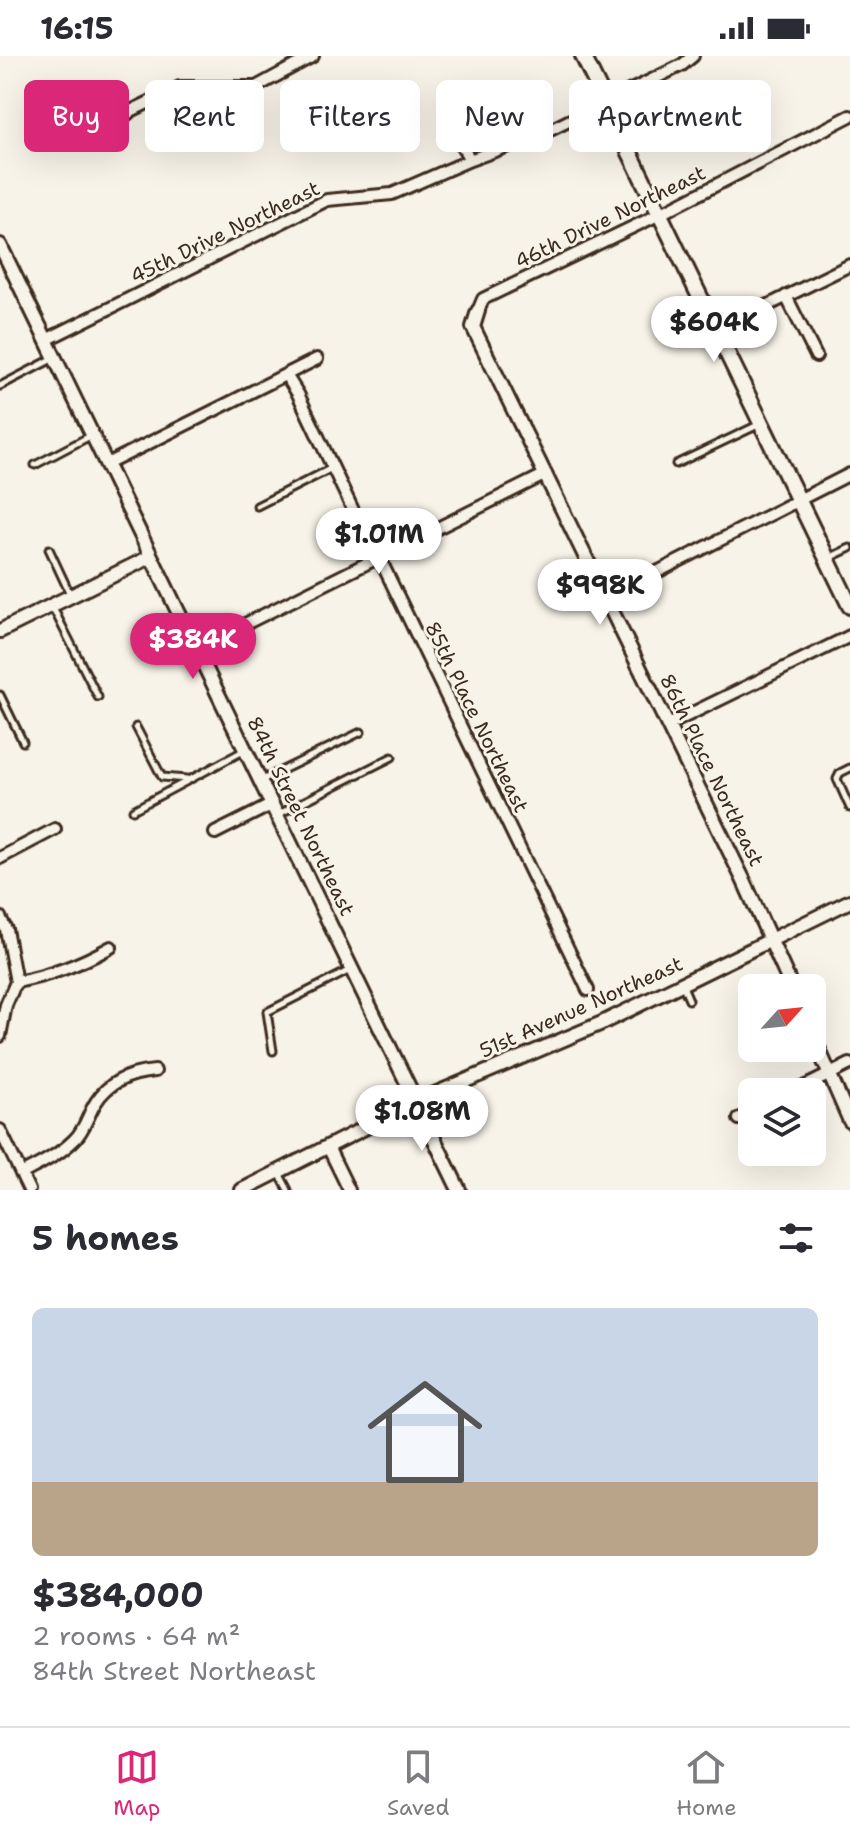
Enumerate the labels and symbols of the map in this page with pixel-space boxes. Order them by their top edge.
street label: 46th Drive Northeast [510,159,710,275]
street label: 45th Drive Northeast [126,175,324,289]
pin: $604K [658,296,770,364]
pin: $1.01M [314,508,444,576]
pin: $998K [544,559,656,627]
pin: $384K [137,613,249,681]
street label: 85th Place Northeast [419,617,535,817]
street label: 86th Place Northeast [654,670,770,870]
street label: 84th Street Northeast [241,712,361,920]
street label: 51st Avenue Northeast [475,950,687,1064]
north arrow [738,974,826,1062]
pin: $1.08M [357,1085,487,1153]

